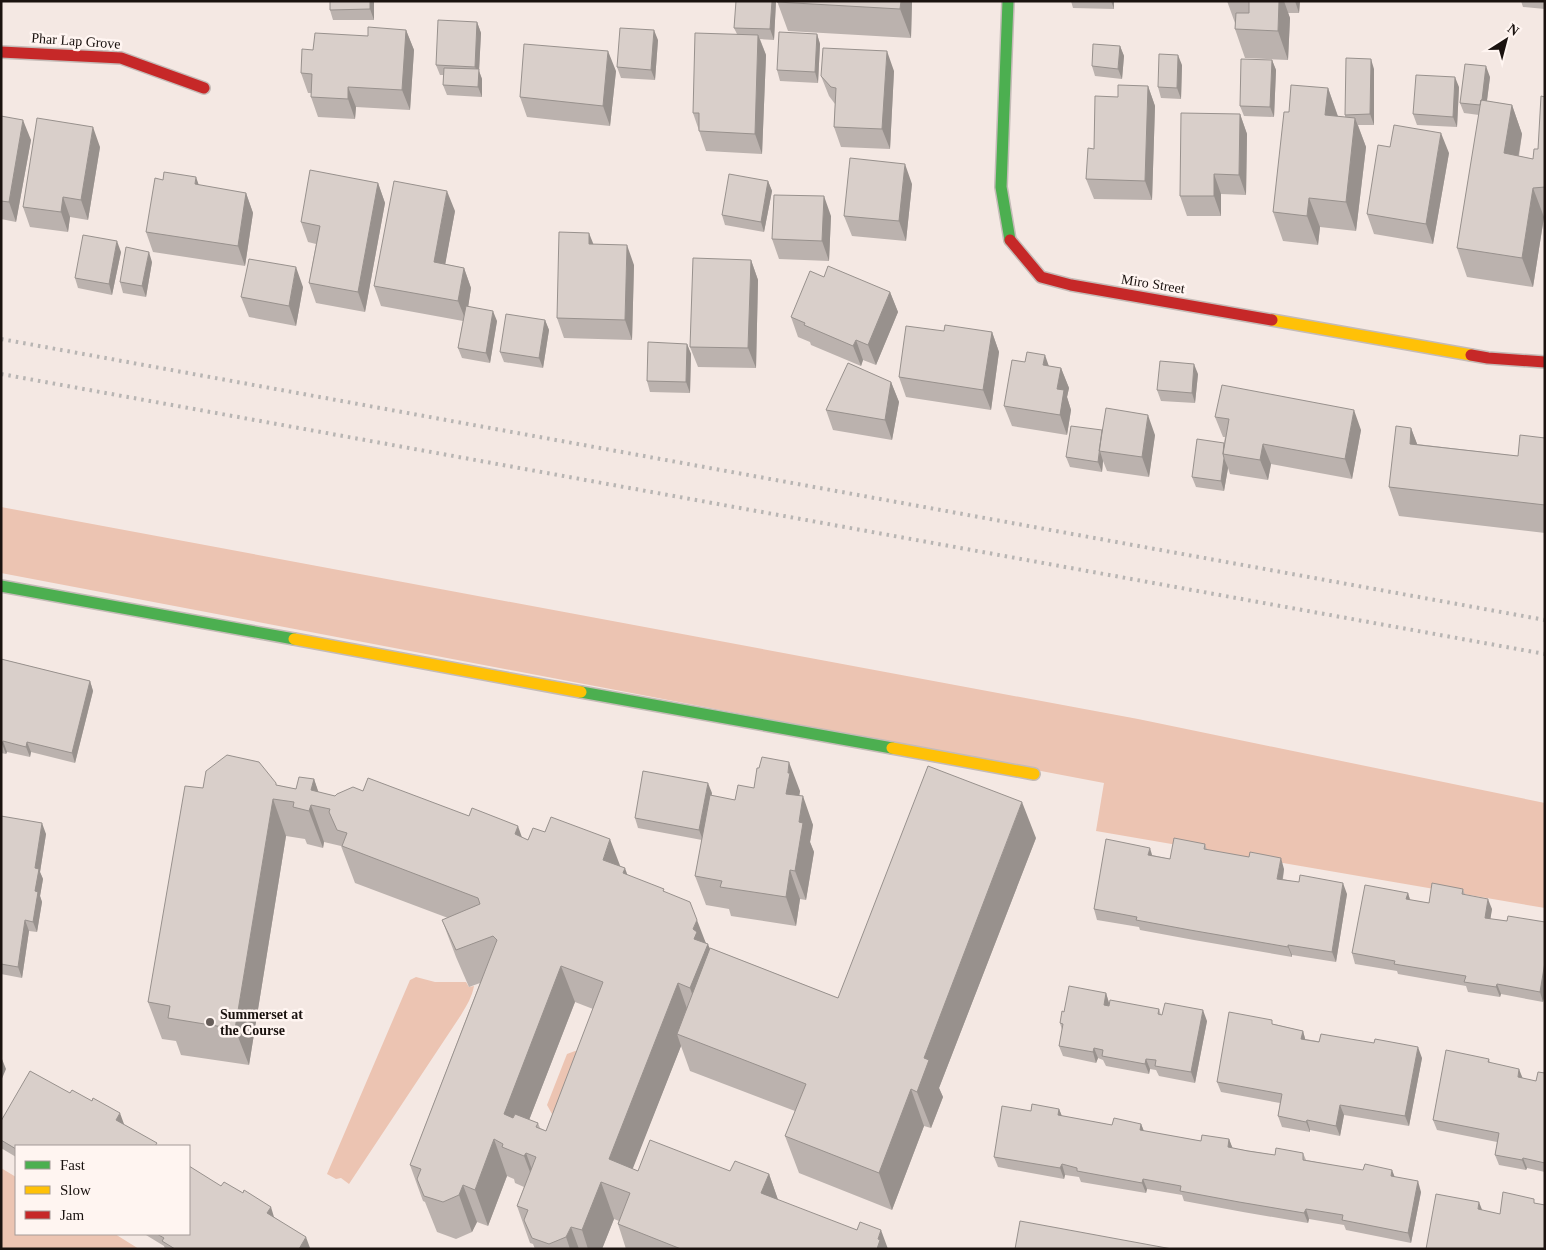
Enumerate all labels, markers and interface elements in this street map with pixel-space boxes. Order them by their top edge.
north arrow [1481,15,1531,65]
text: N [1505,21,1522,39]
street label: Phar Lap Grove [31,30,121,52]
street label: Miro Street [1120,272,1186,296]
place label: Summerset at the Course [220,1007,303,1038]
marker: Summerset at the Course [204,1016,216,1028]
legend [15,1145,190,1235]
text: Fast [60,1157,86,1173]
text: Slow [60,1182,91,1198]
text: Jam [60,1207,84,1223]

